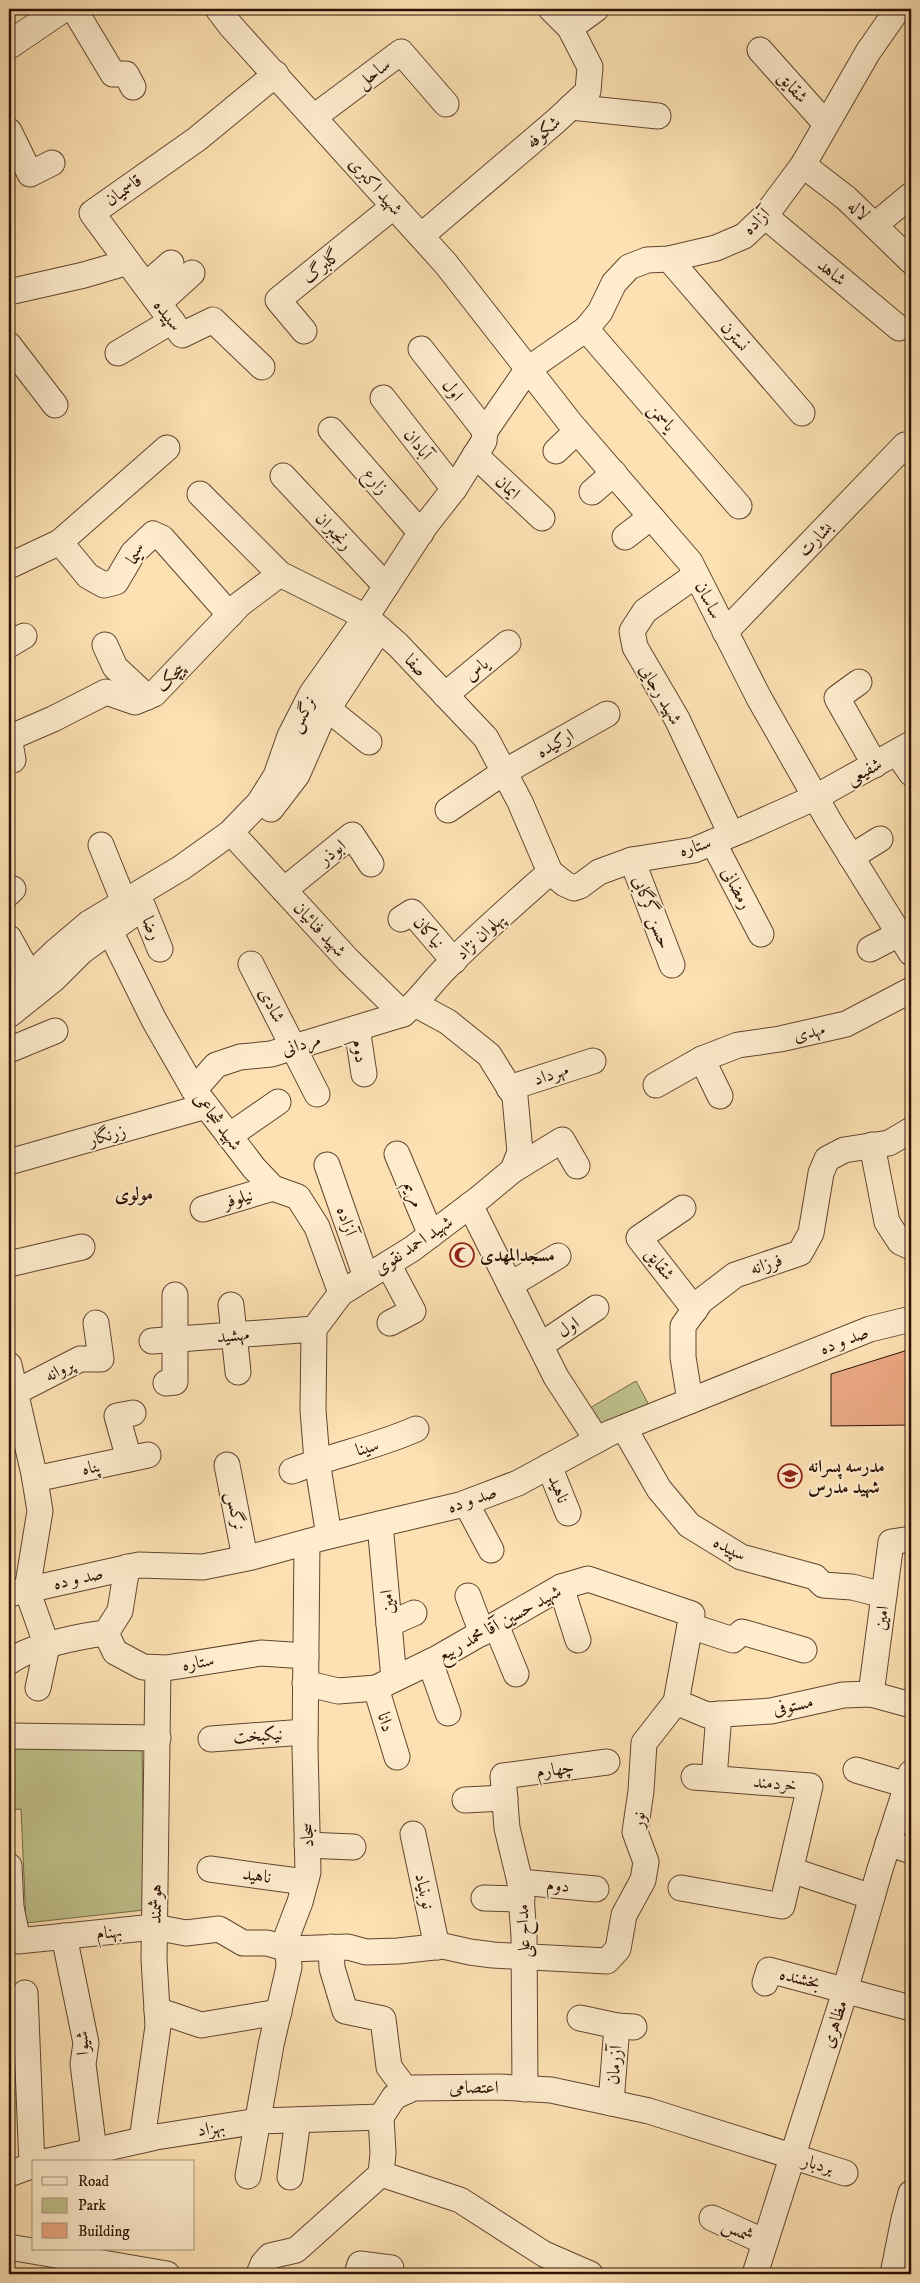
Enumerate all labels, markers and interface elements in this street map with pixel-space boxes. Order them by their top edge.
street label: ساحل [352,54,396,94]
street label: شقایق [772,67,812,108]
street label: شکوفه [522,112,566,154]
street label: شهید اکبری [343,153,407,220]
street label: قاسمیان [101,170,147,212]
street label: لاله [843,195,874,226]
street label: آزاده [738,202,777,240]
street label: گلبرگ [297,244,345,289]
street label: شاهد [812,254,850,291]
street label: سپیده [147,295,186,336]
street label: نسترن [715,317,753,356]
street label: اول [437,375,468,406]
street label: یاسمن [643,399,681,438]
street label: آبادان [398,425,438,466]
street label: زارع [355,464,393,501]
street label: ایمان [490,471,524,505]
street label: رنجبران [310,508,356,555]
street label: بشارت [794,517,838,562]
street label: سیما [122,539,152,570]
street label: ساسان [689,578,727,623]
street label: صفا [399,650,431,682]
street label: یاس [460,652,495,686]
street label: پیچک [151,658,191,697]
street label: شهید رجایی [634,660,686,729]
street label: نرگس [284,692,321,737]
street label: ارکیده [533,724,578,763]
street label: شفیعی [843,753,887,791]
street label: ستاره [677,832,714,862]
street label: ابوذر [313,835,351,872]
street label: رمضانی [716,864,756,913]
street label: حسن گرگابی [626,872,677,952]
street label: شهید فنائیان [288,897,350,962]
street label: پهلوان نژاد [451,908,510,965]
street label: نیاکان [408,912,449,954]
street label: رضا [136,913,166,944]
street label: شادی [253,984,289,1027]
street label: مهدی [791,1019,827,1047]
street label: مردانی [279,1029,324,1062]
street label: دوم [342,1038,372,1065]
street label: مهرداد [531,1059,572,1091]
street label: شهید شجاعی [188,1088,246,1155]
street label: زرنگار [84,1118,129,1152]
street label: مریم [394,1178,428,1213]
district label: مولوی [115,1183,153,1206]
street label: نیلوفر [219,1184,256,1214]
street label: آزاده [331,1204,362,1241]
street label: شهید احمد نقوی [370,1211,457,1280]
mosque icon: مسجدالمهدی [449,1242,475,1268]
street label: شقایق [640,1244,679,1285]
place label: مسجدالمهدی [480,1245,555,1267]
street label: فرزانه [747,1249,785,1280]
street label: اول [553,1313,584,1343]
street label: صد و ده [817,1322,872,1360]
street label: مهشید [216,1324,250,1348]
street label: پروانه [41,1353,79,1387]
street label: سینا [353,1434,381,1462]
street label: پناه [80,1455,103,1483]
place label: مدرسه پسرانه شهید مدرس [808,1456,885,1499]
school or university icon: مدرسه پسرانه شهید مدرس [777,1463,803,1489]
street label: ناهید [543,1472,574,1507]
street label: صد و ده [445,1481,500,1519]
street label: نرگس [221,1490,249,1532]
street label: سپیده [709,1531,750,1567]
street label: صد و ده [51,1563,105,1595]
street label: شهید حسین آقا محمد ربیع [434,1581,567,1671]
street label: امین [376,1589,400,1615]
street label: امین [869,1604,895,1632]
street label: ستاره [180,1649,216,1677]
street label: مستوفی [771,1691,815,1721]
street label: دانا [372,1710,398,1735]
street label: نیکبخت [232,1723,284,1749]
street label: چهارم [535,1756,576,1788]
street label: خردمند [752,1771,798,1797]
street label: نور [627,1811,651,1831]
street label: سجاد [297,1822,319,1848]
street label: ناهید [241,1863,273,1889]
street label: نوبنیاد [409,1871,439,1911]
street label: دوم [545,1874,571,1902]
street label: هوشمند [145,1884,167,1924]
street label: مداح علی [512,1903,540,1958]
street label: بهنام [95,1921,123,1949]
street label: بخشنده [777,1963,822,1995]
street label: مظاهری [817,1998,853,2051]
street label: شیوا [72,2030,94,2056]
street label: آزرمان [602,2042,628,2086]
street label: اعتصامی [449,2077,499,2099]
street label: بهزاد [196,2116,227,2142]
street label: بردبار [798,2149,836,2180]
legend [32,2160,195,2250]
text: Road [78,2172,110,2191]
text: Park [78,2196,107,2215]
street label: شمس [718,2214,757,2248]
text: Building [78,2222,130,2241]

